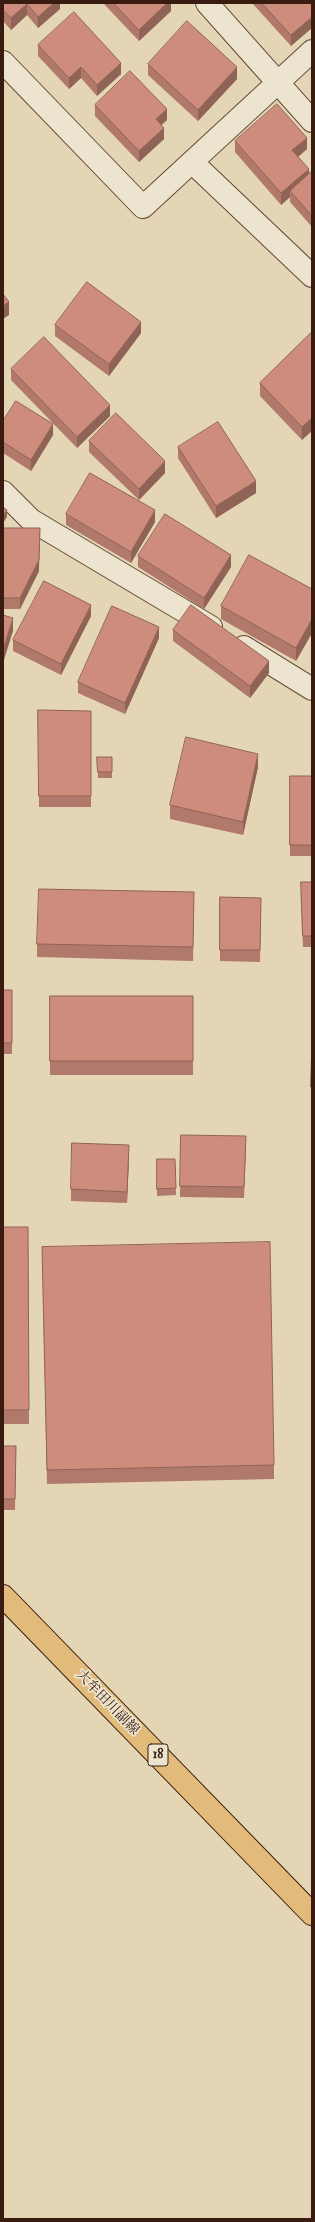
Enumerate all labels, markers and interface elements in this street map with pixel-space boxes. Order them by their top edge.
street label: 大牟田川副線 [72,1667,142,1739]
road number: 18 [148,1744,168,1766]

